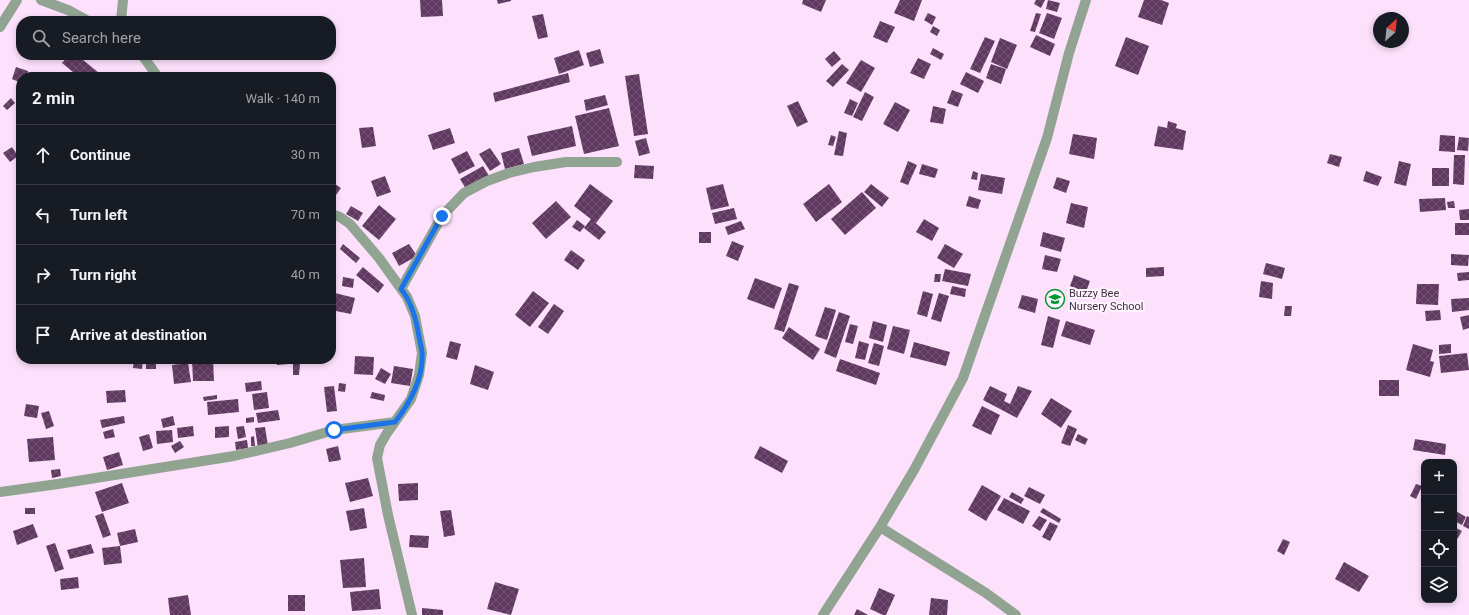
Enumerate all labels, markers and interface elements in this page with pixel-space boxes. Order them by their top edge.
north arrow [1373,12,1409,48]
search box [16,16,336,60]
icon: search [30,27,52,49]
text: Search here [62,29,141,47]
text: 2 min [32,88,75,108]
text: Walk · 140 m [245,91,320,106]
icon: ahead [32,144,54,166]
text: Continue [70,146,131,164]
text: 30 m [291,147,320,162]
icon: left [32,204,54,226]
text: Turn left [70,206,127,224]
text: 70 m [291,207,320,222]
route end [433,207,451,225]
icon: right [32,264,54,286]
text: Turn right [70,266,136,284]
text: 40 m [291,267,320,282]
place label: Buzzy Bee Nursery School [1069,287,1143,313]
school or university icon: Buzzy Bee Nursery School [1044,288,1066,310]
icon: arrive [32,324,54,346]
text: Arrive at destination [70,326,207,344]
route start [325,421,343,439]
map controls [1421,459,1457,603]
button: + [1421,459,1457,495]
button: − [1421,495,1457,531]
button: locate [1421,531,1457,567]
button: layers [1421,567,1457,603]

